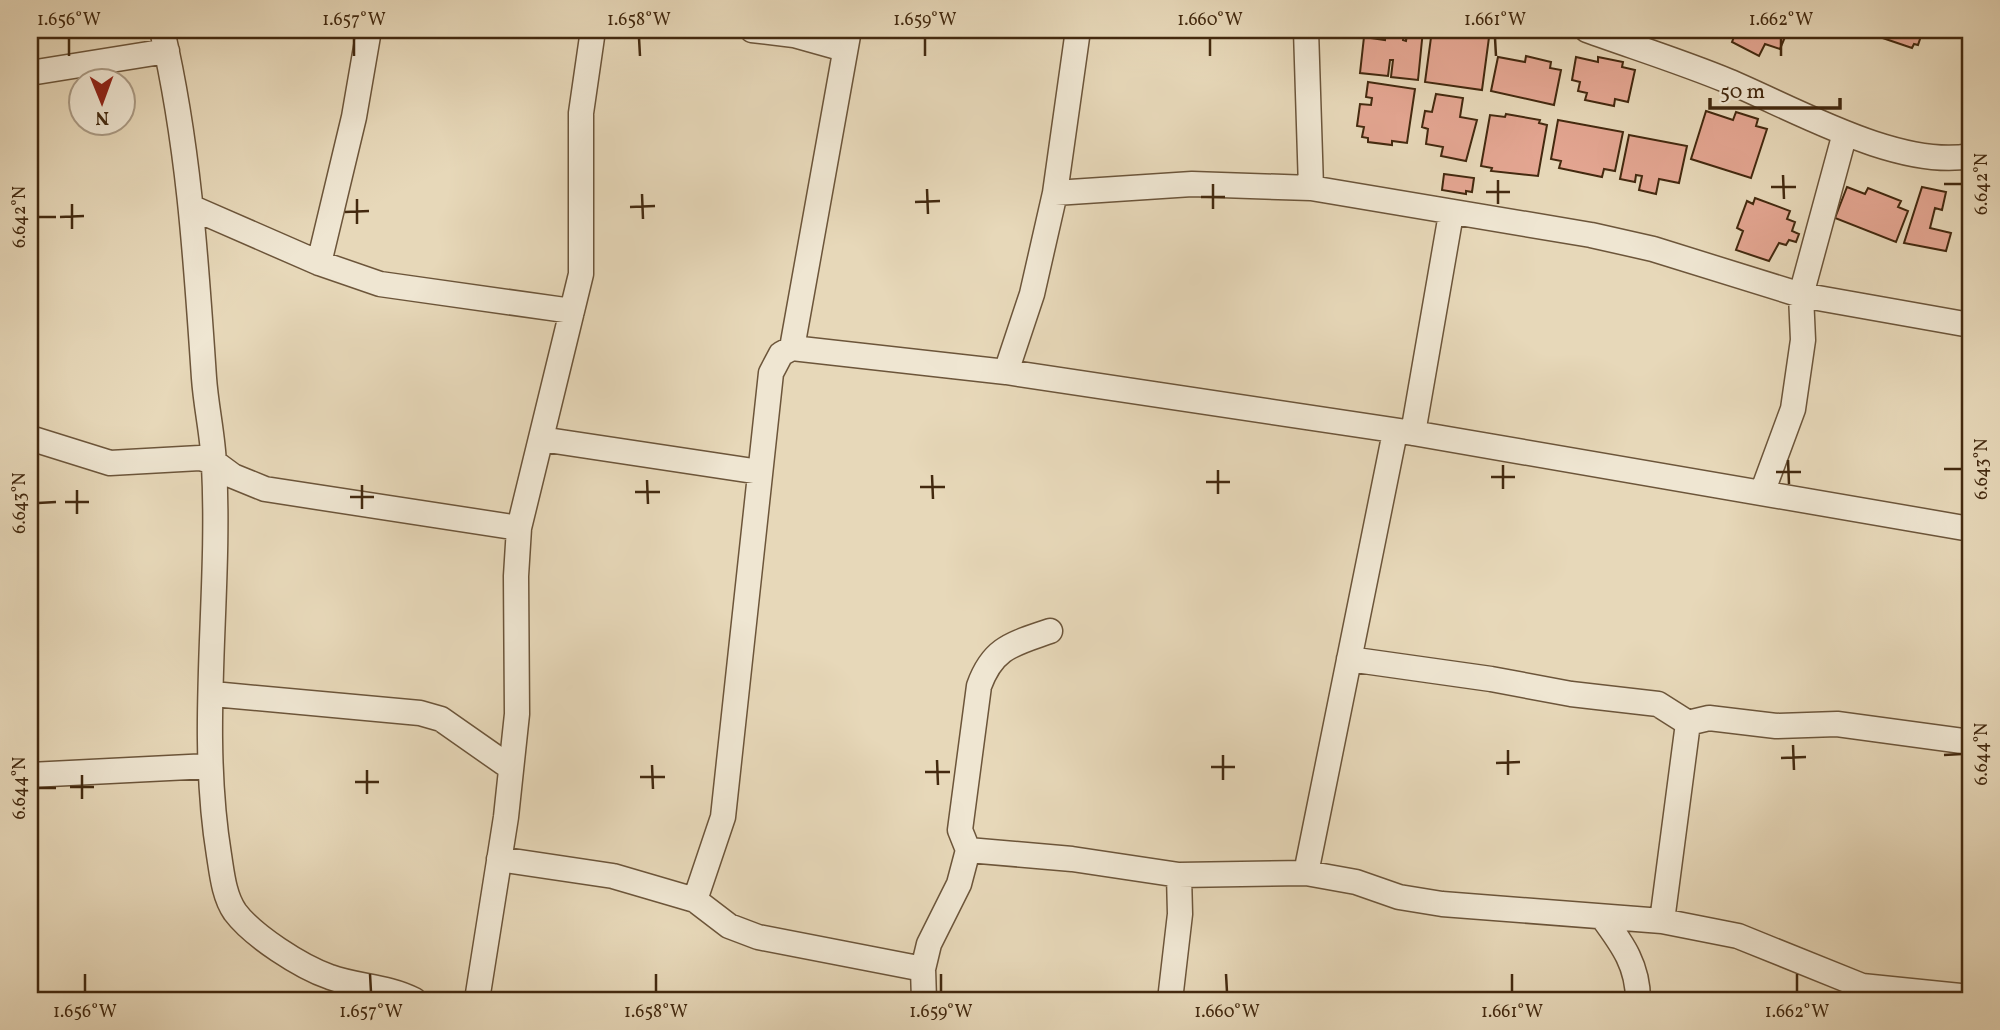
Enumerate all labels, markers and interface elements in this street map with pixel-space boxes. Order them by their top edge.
text: 1.656°W [37,8,101,33]
text: 1.657°W [322,8,386,33]
text: 1.658°W [607,8,671,33]
text: 1.659°W [893,8,957,33]
text: 1.660°W [1177,8,1243,33]
text: 1.661°W [1464,8,1526,33]
text: 1.662°W [1749,8,1813,33]
north arrow [66,66,136,136]
scale bar [1710,66,1839,110]
text: 50 m [1720,78,1765,107]
text: N [95,104,109,130]
text: 6.642°N [1970,153,1995,215]
text: 6.642°N [8,186,33,248]
text: 6.643°N [1970,438,1995,500]
text: 6.643°N [8,472,33,534]
text: 6.644°N [1970,723,1995,785]
text: 6.644°N [8,757,33,819]
text: 1.656°W [53,1000,117,1025]
text: 1.657°W [339,1000,403,1025]
text: 1.658°W [624,1000,688,1025]
text: 1.659°W [909,1000,973,1025]
text: 1.660°W [1194,1000,1260,1025]
text: 1.661°W [1481,1000,1543,1025]
text: 1.662°W [1765,1000,1829,1025]

